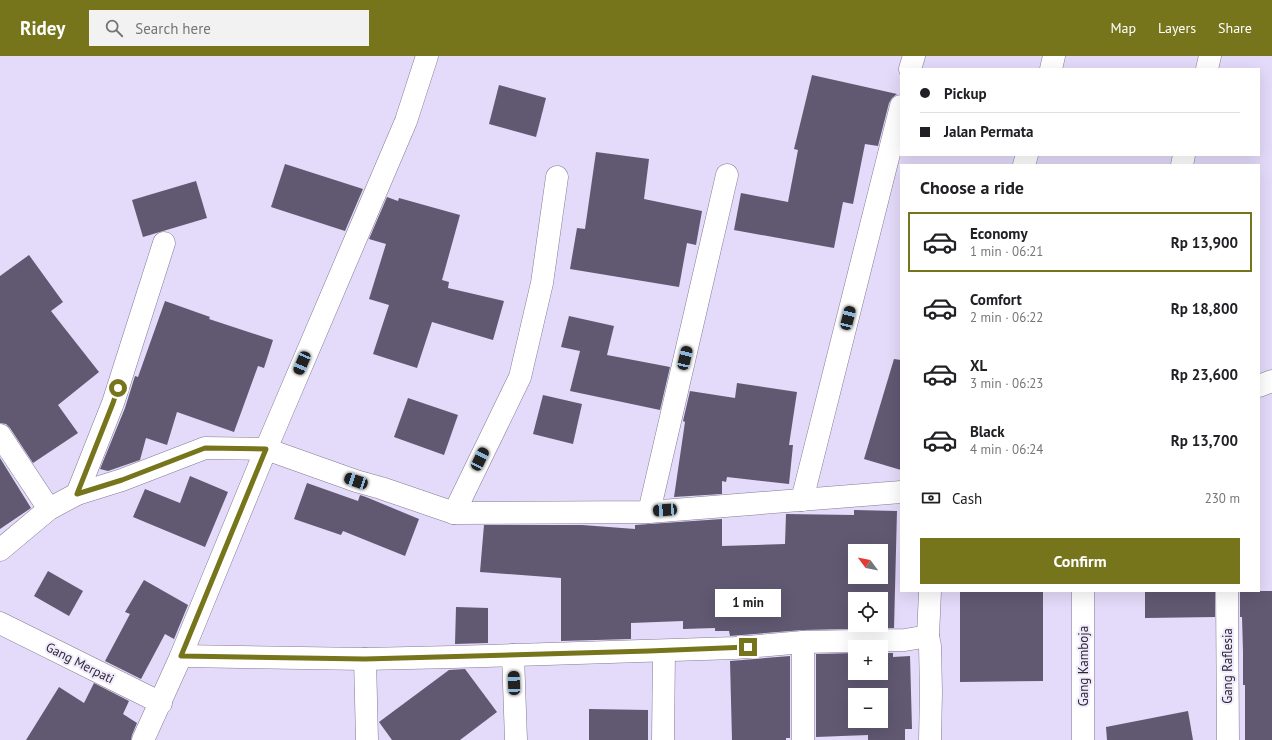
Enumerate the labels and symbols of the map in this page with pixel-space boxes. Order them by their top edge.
car [839,305,857,331]
car [676,345,694,371]
car [292,350,312,376]
route start [109,379,127,397]
car [469,446,491,472]
car [343,471,369,491]
car [653,503,677,517]
north arrow [848,544,888,584]
callout: 1 min [715,589,781,617]
street label: Gang Kamboja [1075,626,1092,706]
street label: Gang Raflesia [1219,628,1236,704]
street label: Gang Merpati [43,638,117,688]
route end [739,638,757,656]
car [508,671,520,695]

